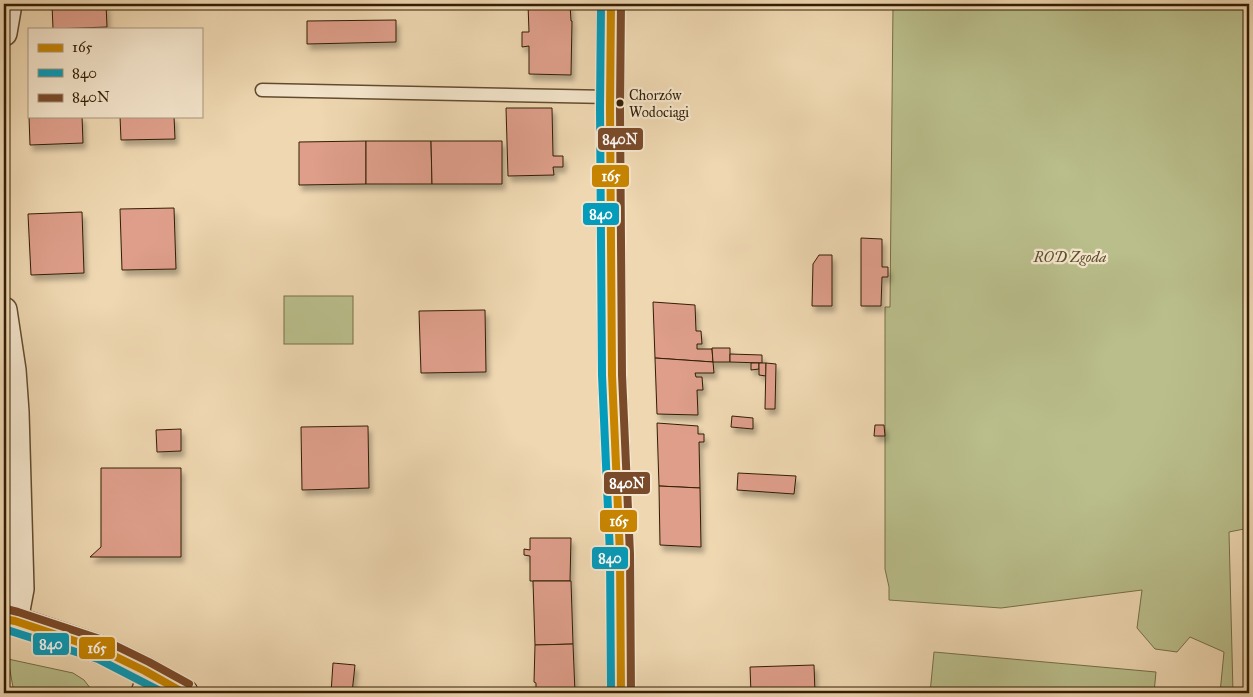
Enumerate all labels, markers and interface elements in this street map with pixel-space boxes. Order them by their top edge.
legend [28,28,202,118]
text: 165 [72,38,93,56]
text: 840 [72,64,97,82]
place label: Chorzów Wodociągi [629,87,689,121]
text: 840N [72,88,110,106]
marker: Chorzów Wodociągi [615,98,625,108]
line badge: 840N [597,127,644,151]
text: 840N [602,131,638,149]
line badge: 165 [591,164,630,188]
text: 165 [601,168,621,185]
line badge: 840 [582,202,620,226]
text: 840 [589,206,613,224]
park label: ROD Zgoda [1033,248,1106,266]
line badge: 840N [603,471,651,495]
text: 840N [609,475,645,493]
line badge: 165 [599,509,638,533]
text: 165 [609,513,629,530]
line badge: 840 [591,546,629,570]
text: 840 [598,550,622,568]
line badge: 840 [32,632,70,656]
text: 840 [39,636,63,654]
line badge: 165 [78,636,116,660]
text: 165 [87,640,107,657]

